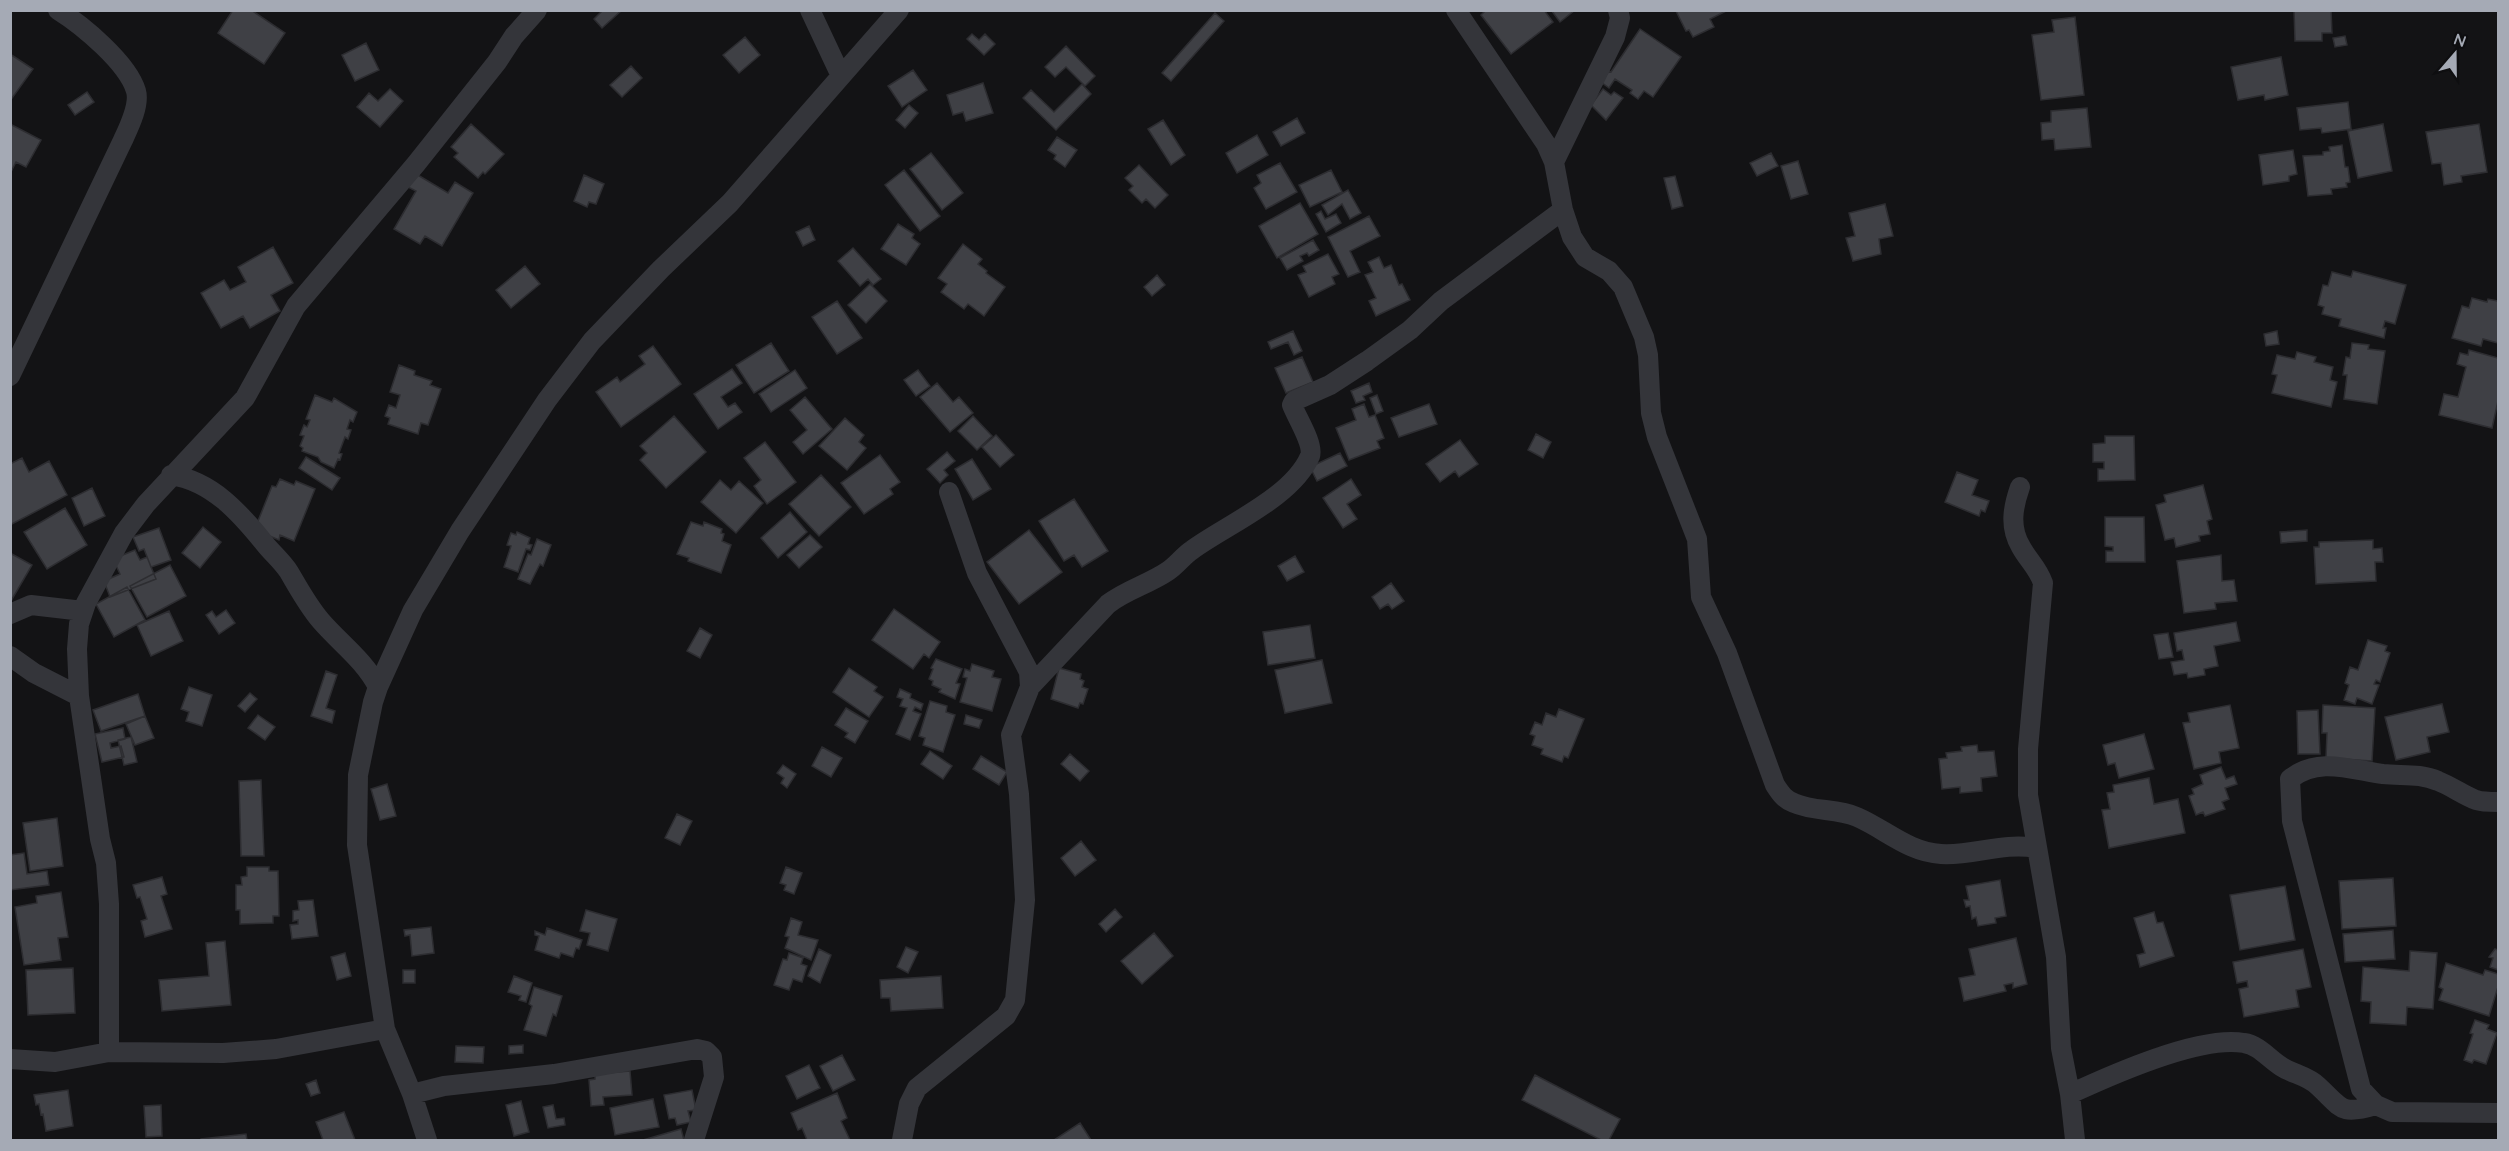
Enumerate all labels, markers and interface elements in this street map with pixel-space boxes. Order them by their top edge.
north arrow [2425,24,2485,84]
text: N [2451,28,2469,51]

